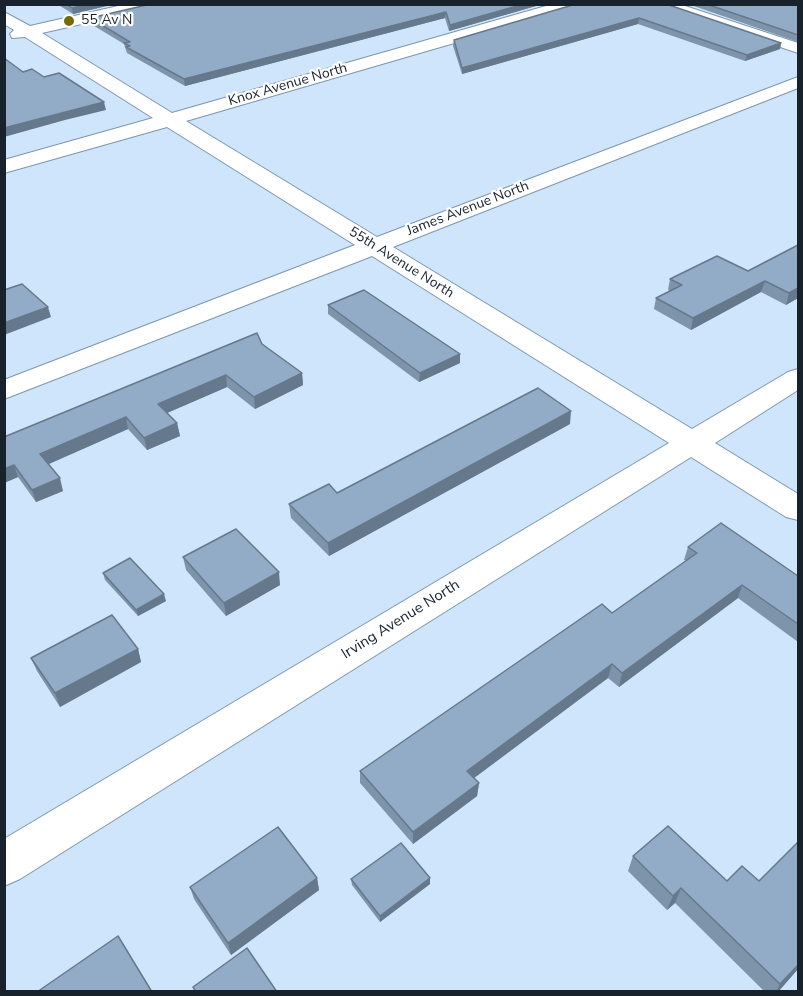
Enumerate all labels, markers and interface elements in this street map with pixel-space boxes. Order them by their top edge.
place label: 55 Av N [81,13,132,29]
marker: 55 Av N [62,14,76,28]
street label: Knox Avenue North [227,60,349,110]
street label: James Avenue North [405,178,531,240]
street label: 55th Avenue North [345,224,457,302]
street label: Irving Avenue North [339,576,463,664]

